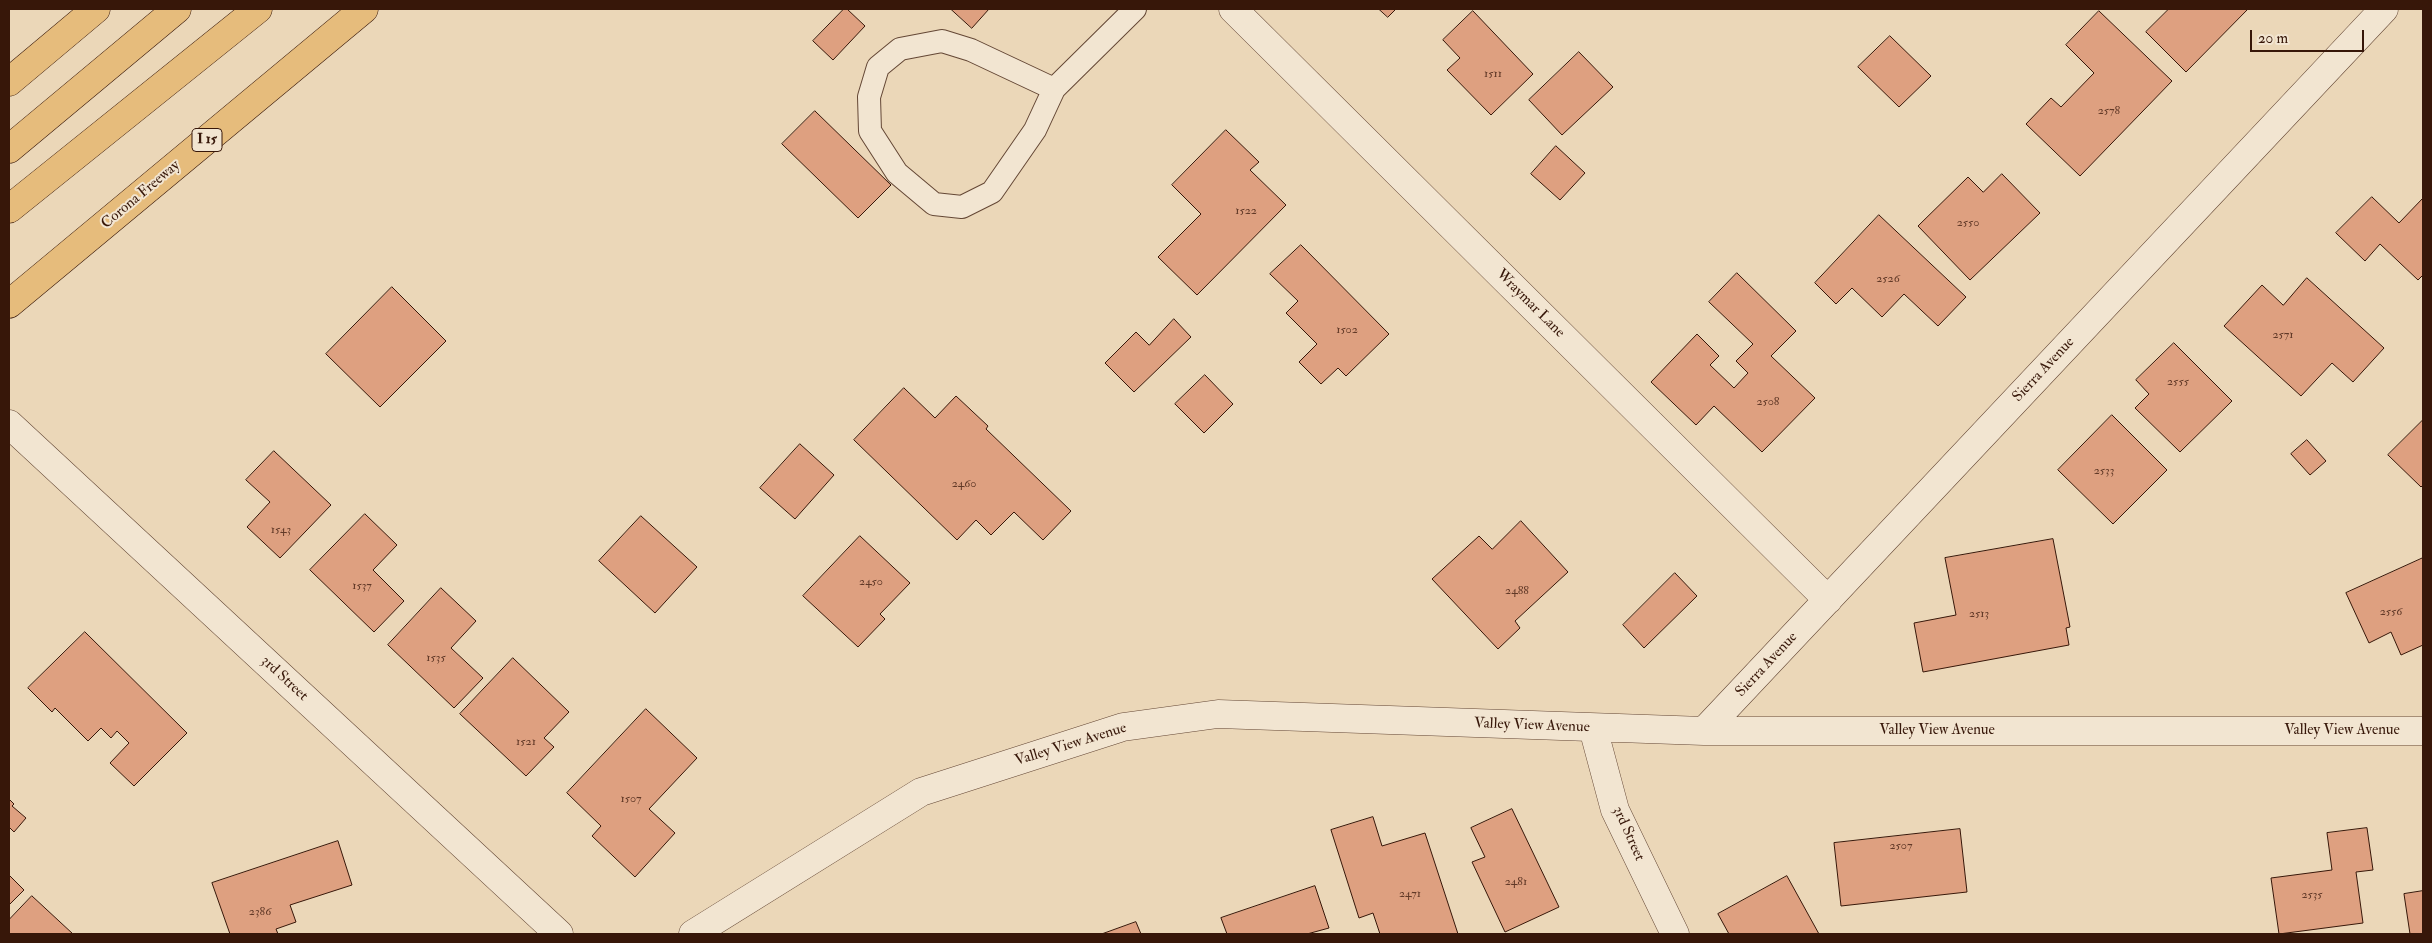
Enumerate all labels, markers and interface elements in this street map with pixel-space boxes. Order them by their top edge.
scale bar [2252,20,2366,52]
text: 20 m [2258,29,2288,48]
house number: 1511 [1484,67,1502,81]
house number: 2578 [2098,104,2120,118]
road number: I 15 [192,128,222,152]
street label: Corona Freeway [98,157,184,233]
house number: 1522 [1235,204,1257,218]
house number: 2550 [1957,216,1979,230]
street label: Wraymar Lane [1492,266,1568,342]
house number: 2526 [1876,272,1900,286]
house number: 1502 [1336,323,1358,337]
house number: 2571 [2272,328,2294,342]
street label: Sierra Avenue [2009,334,2079,406]
house number: 2555 [2167,375,2189,389]
house number: 2508 [1757,395,1779,409]
house number: 2533 [2094,464,2114,478]
house number: 2460 [952,477,976,491]
house number: 1543 [271,523,291,537]
house number: 2450 [859,575,883,589]
house number: 1537 [352,579,372,593]
house number: 2488 [1505,584,1529,598]
house number: 2556 [2380,605,2402,619]
house number: 2513 [1969,607,1989,621]
street label: Sierra Avenue [1732,629,1802,701]
house number: 1535 [426,651,446,665]
street label: 3rd Street [257,653,311,705]
street label: Valley View Avenue [1474,715,1590,737]
street label: Valley View Avenue [1013,719,1129,771]
street label: Valley View Avenue [1879,722,1995,740]
street label: Valley View Avenue [2284,722,2400,740]
house number: 1521 [516,735,536,749]
house number: 1507 [620,792,642,806]
street label: 3rd Street [1608,804,1648,864]
house number: 2507 [1890,839,1912,853]
house number: 2481 [1505,875,1527,889]
house number: 2471 [1399,887,1421,901]
house number: 2535 [2301,888,2323,902]
house number: 2386 [249,905,271,919]

